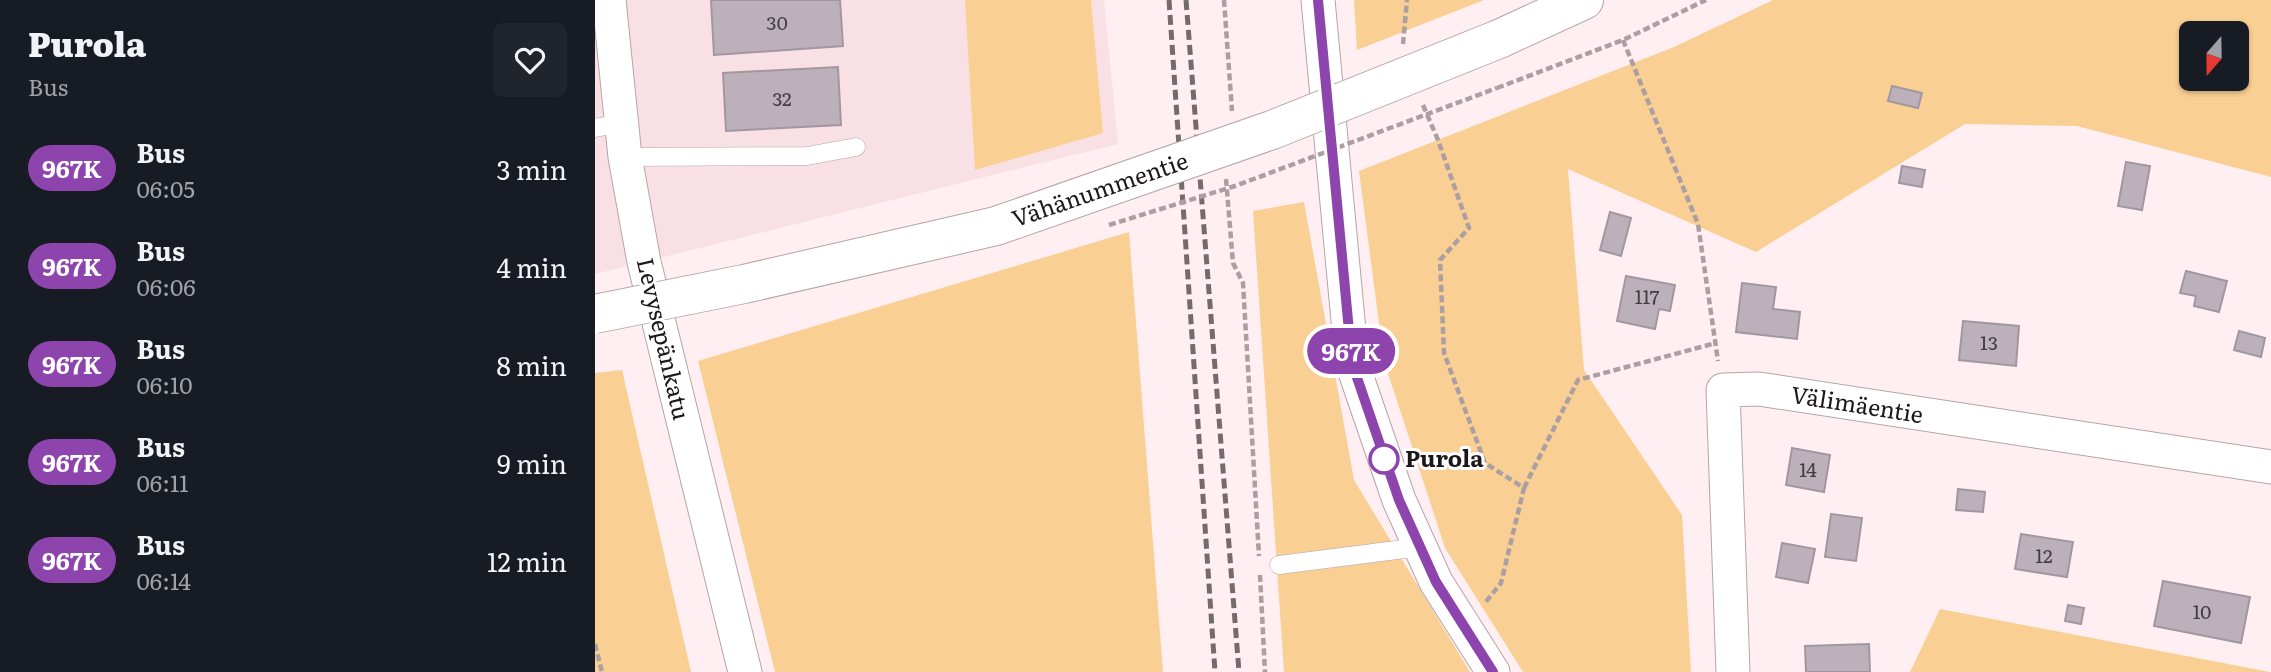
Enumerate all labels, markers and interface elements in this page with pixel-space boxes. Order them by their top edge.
house number: 30 [766,8,788,36]
text: Purola [28,18,146,67]
north arrow [2179,21,2249,91]
map controls [2179,21,2249,91]
button: heart [493,23,567,97]
text: Bus [28,69,68,103]
house number: 32 [772,84,792,112]
text: Bus [137,132,185,171]
street label: Vähänummentie [1007,142,1192,234]
text: 3 min [497,149,567,188]
text: 967K [42,150,102,185]
text: 06:05 [137,171,195,205]
text: Bus [137,230,185,269]
text: 4 min [496,247,567,286]
text: 967K [42,248,102,283]
street label: Levysepänkatu [630,254,700,423]
text: 06:06 [137,269,196,303]
house number: 117 [1635,282,1660,310]
text: Bus [137,328,185,367]
line badge: 967K [1302,328,1400,374]
house number: 13 [1980,328,1998,356]
text: 967K [1321,333,1381,368]
text: 8 min [496,345,567,384]
text: 967K [42,346,102,381]
text: 06:10 [137,367,193,401]
street label: Välimäentie [1789,376,1926,430]
text: Bus [137,426,185,465]
place label: Purola [1405,440,1484,474]
text: 9 min [497,443,567,482]
text: 967K [42,444,102,479]
marker: Purola [1369,444,1399,474]
house number: 14 [1799,455,1817,483]
text: 06:11 [137,465,189,499]
text: Bus [137,524,185,563]
text: 12 min [487,541,567,580]
house number: 12 [2035,541,2053,569]
text: 967K [42,542,102,577]
text: 06:14 [137,563,191,597]
house number: 10 [2193,597,2211,625]

